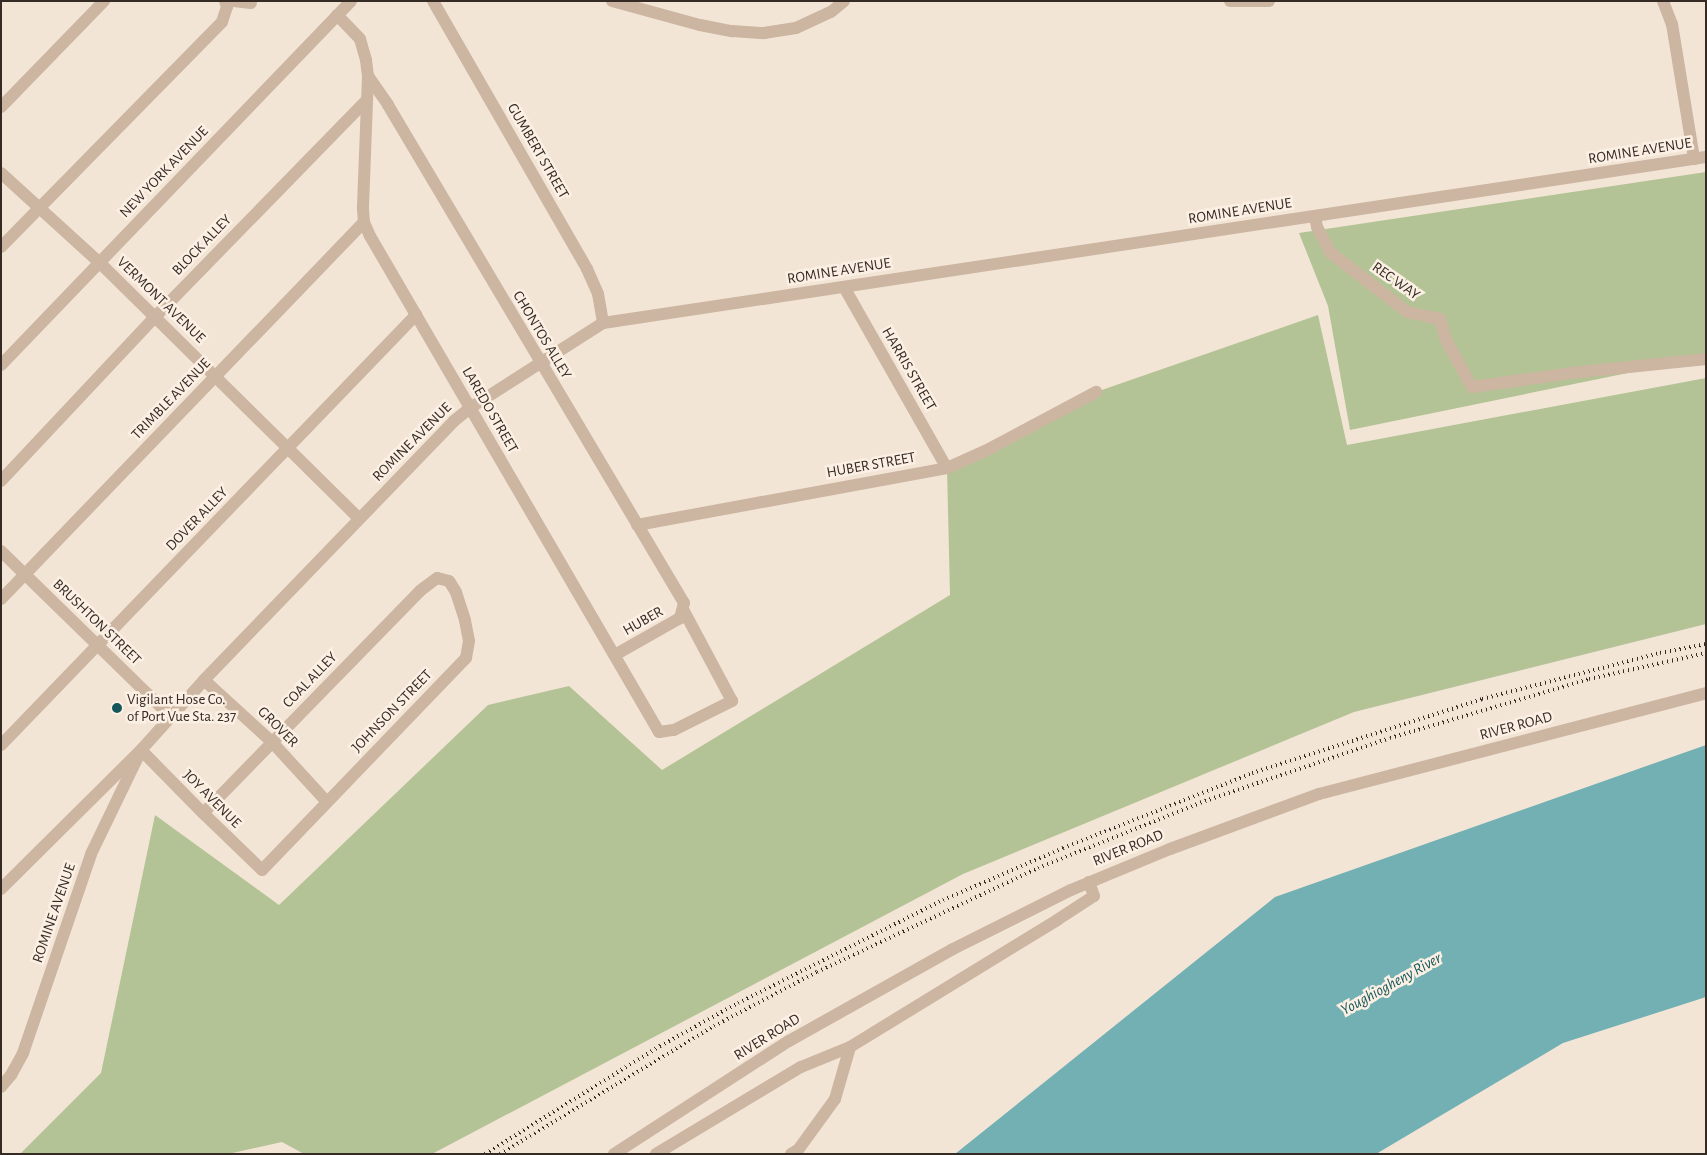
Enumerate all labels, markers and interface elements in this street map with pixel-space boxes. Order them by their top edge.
street label: GUMBERT STREET [503,100,573,202]
street label: NEW YORK AVENUE [116,123,212,221]
street label: ROMINE AVENUE [1587,134,1693,168]
street label: ROMINE AVENUE [1187,194,1293,228]
street label: BLOCK ALLEY [168,211,236,279]
street label: VERMONT AVENUE [113,253,209,347]
street label: ROMINE AVENUE [786,254,892,288]
street label: REC WAY [1369,258,1423,304]
street label: CHONTOS ALLEY [509,288,575,382]
street label: HARRIS STREET [878,324,940,414]
street label: TRIMBLE AVENUE [128,354,214,444]
street label: LAREDO STREET [458,364,522,456]
street label: ROMINE AVENUE [369,399,455,485]
street label: HUBER STREET [825,448,917,482]
street label: DOVER ALLEY [162,483,232,555]
street label: BRUSHTON STREET [49,575,145,669]
street label: HUBER [620,602,666,640]
street label: COAL ALLEY [279,648,341,712]
street label: JOHNSON STREET [348,666,436,756]
place label: Vigilant Hose Co. of Port Vue Sta. 237 [127,690,236,725]
marker: Vigilant Hose Co. of Port Vue Sta. 237 [111,702,123,714]
street label: GROVER [254,703,302,751]
street label: RIVER ROAD [1478,708,1554,744]
street label: JOY AVENUE [179,766,245,832]
street label: RIVER ROAD [1090,826,1166,870]
street label: ROMINE AVENUE [28,861,80,965]
water label: Youghiogheny River [1337,948,1445,1020]
street label: RIVER ROAD [731,1010,803,1064]

